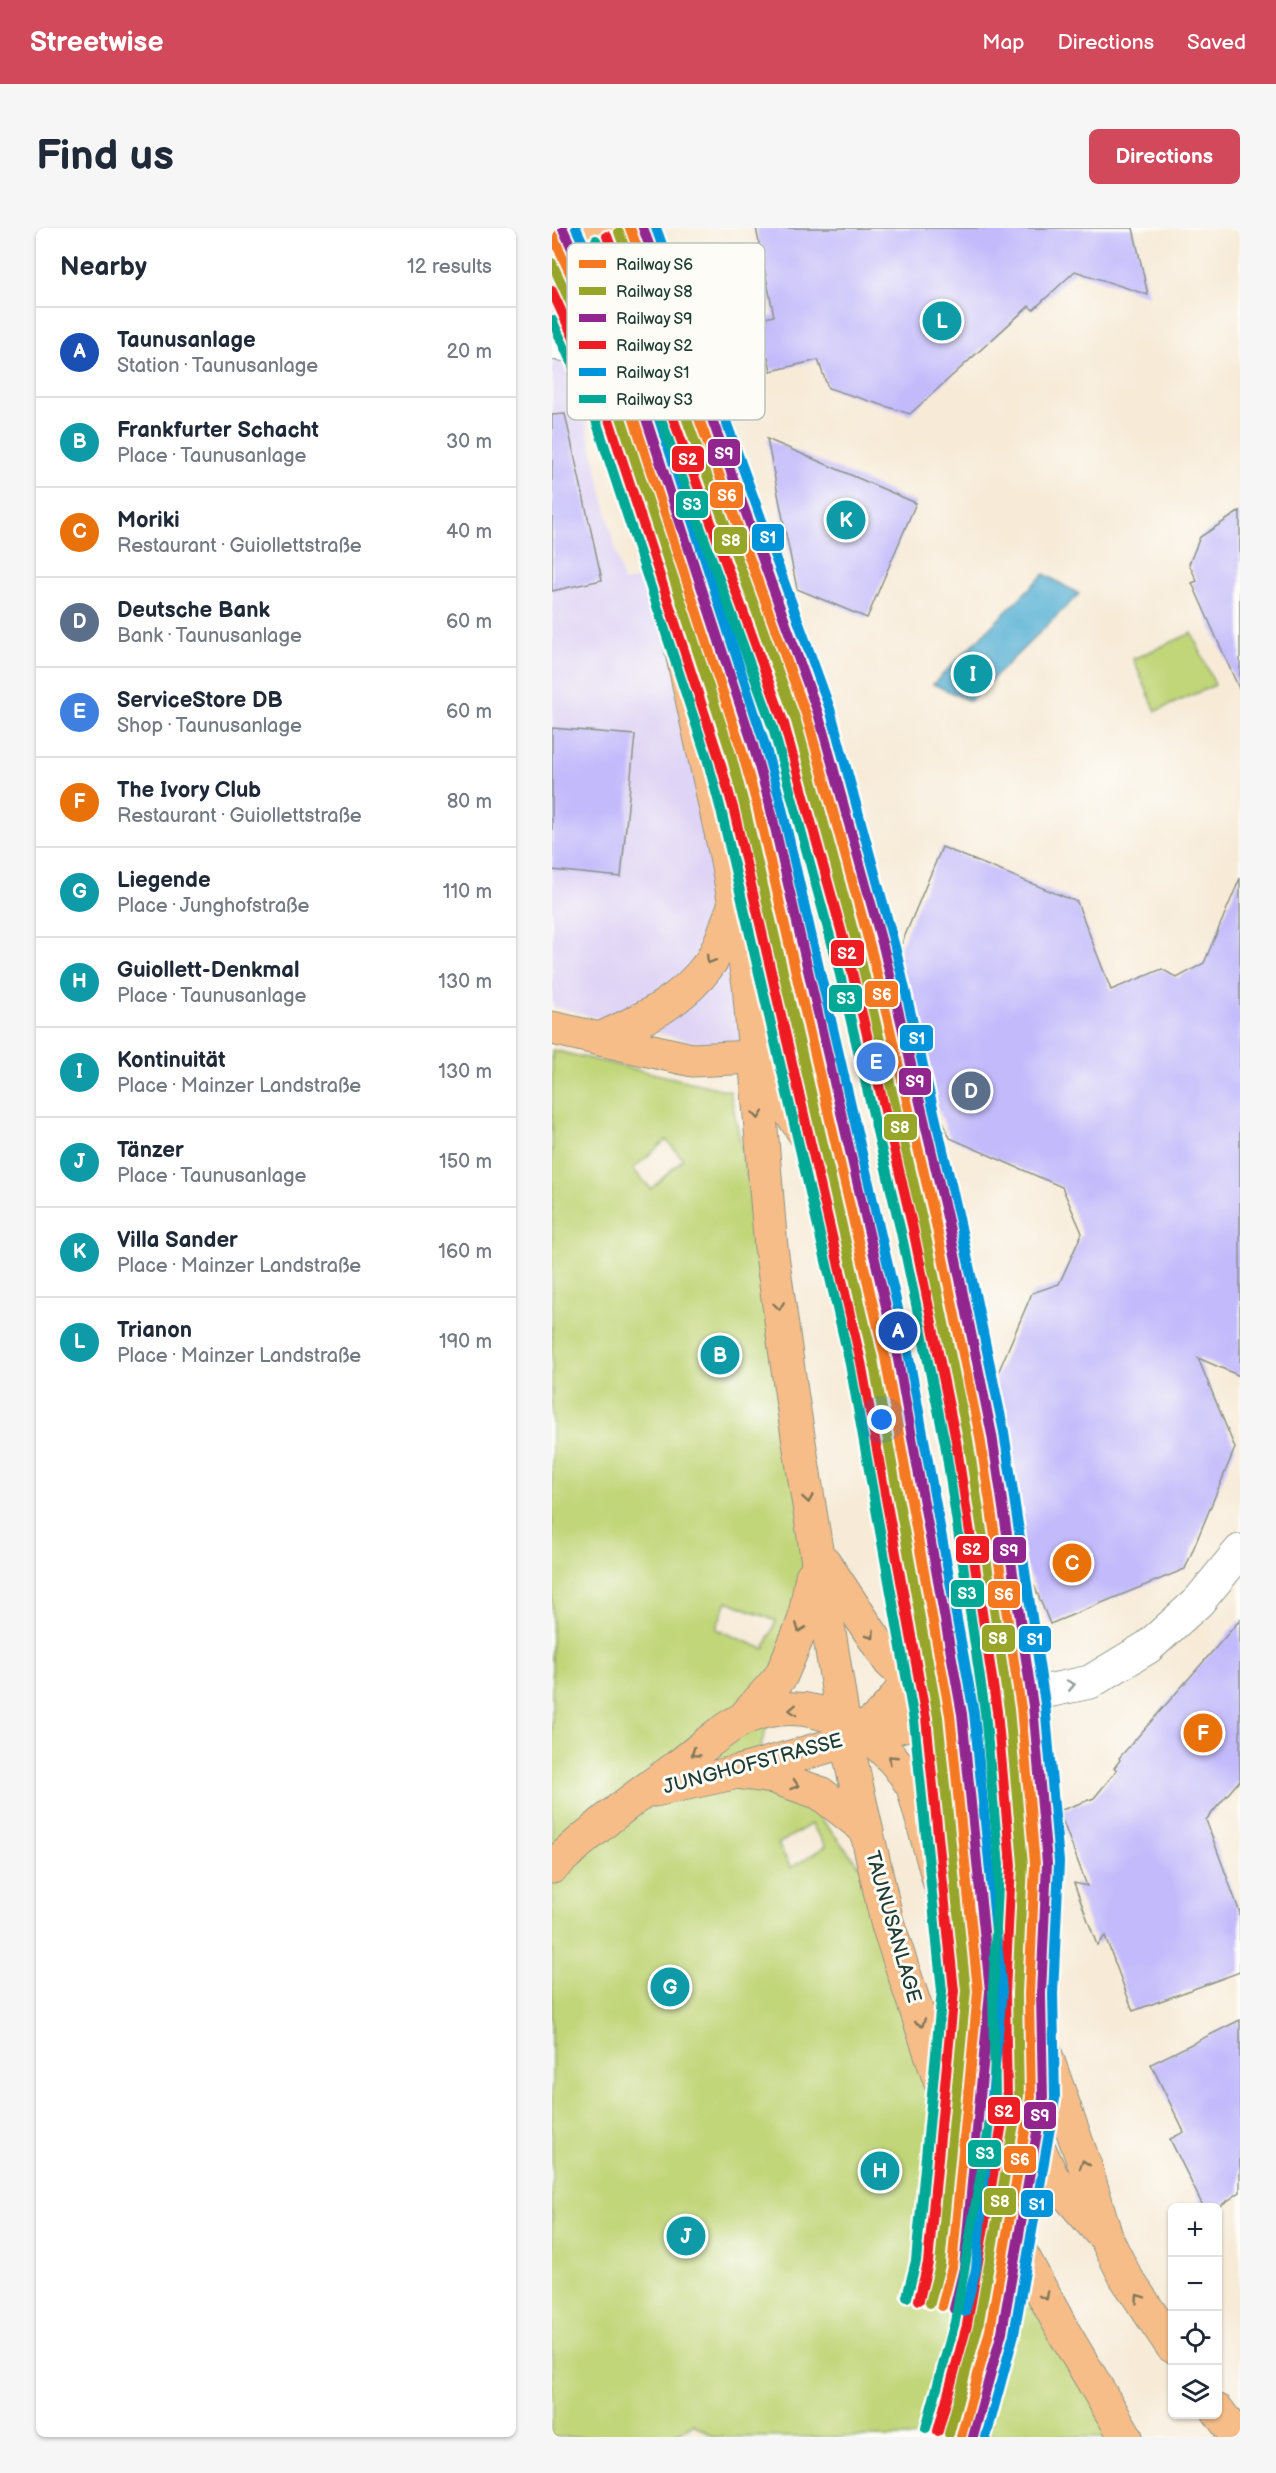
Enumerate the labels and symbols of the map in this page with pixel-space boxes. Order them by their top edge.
legend [567,243,765,420]
text: Railway S6 [616,256,693,275]
text: Railway S8 [616,283,693,302]
pin: L [922,298,962,344]
text: Railway S9 [616,310,693,329]
text: Railway S2 [616,337,693,356]
text: Railway S1 [616,364,690,383]
text: Railway S3 [616,391,693,410]
line badge: S9 [707,438,741,467]
line badge: S2 [671,445,705,473]
text: S9 [714,445,734,464]
text: S2 [678,451,698,470]
line badge: S6 [709,481,744,509]
text: S6 [717,487,737,506]
line badge: S3 [675,490,709,519]
text: S3 [682,496,702,515]
pin: K [826,498,866,542]
line badge: S1 [751,523,785,552]
line badge: S8 [713,526,748,555]
text: S1 [760,529,776,548]
text: S8 [721,532,741,551]
pin: I [954,652,992,696]
line badge: S2 [830,939,865,967]
text: S2 [837,945,857,964]
one-way arrow [706,954,717,964]
line badge: S6 [864,980,899,1008]
line badge: S3 [828,984,863,1013]
text: S6 [872,986,892,1005]
text: S3 [836,990,856,1009]
line badge: S1 [899,1024,934,1052]
text: S1 [909,1030,925,1049]
pin: E [856,1040,896,1084]
line badge: S9 [898,1067,932,1096]
pin: D [952,1068,990,1114]
text: S9 [905,1073,925,1092]
one-way arrow [751,1110,764,1120]
line badge: S8 [883,1113,918,1141]
text: S8 [890,1119,910,1138]
one-way arrow [772,1301,784,1311]
pin: A [878,1308,918,1354]
pin: B [700,1332,740,1378]
your location [867,1405,896,1434]
one-way arrow [802,1494,814,1503]
line badge: S2 [955,1535,990,1564]
line badge: S9 [992,1536,1027,1564]
pin: C [1052,1540,1092,1586]
text: S2 [962,1541,982,1560]
text: S9 [999,1542,1019,1561]
line badge: S3 [950,1579,985,1608]
line badge: S6 [987,1580,1021,1609]
text: S3 [957,1585,977,1604]
text: S6 [994,1586,1014,1605]
one-way arrow [795,1622,808,1633]
line badge: S8 [981,1624,1016,1653]
line badge: S1 [1018,1625,1052,1653]
one-way arrow [864,1628,875,1639]
text: S8 [988,1630,1008,1649]
text: S1 [1027,1631,1043,1650]
one-way arrow [1066,1680,1076,1693]
one-way arrow [789,1703,798,1716]
pin: F [1184,1710,1222,1756]
street label: JUNGHOFSTRASSE [661,1728,845,1800]
one-way arrow [691,1746,702,1757]
one-way arrow [888,1755,898,1766]
one-way arrow [789,1777,800,1790]
street label: TAUNUSANLAGE [860,1848,926,2006]
pin: G [650,1964,690,2010]
one-way arrow [914,2018,926,2028]
line badge: S2 [987,2096,1021,2125]
line badge: S9 [1023,2101,1057,2130]
text: S2 [994,2103,1014,2122]
text: S9 [1030,2107,1050,2126]
line badge: S3 [967,2139,1002,2168]
text: S3 [975,2145,995,2164]
line badge: S6 [1003,2145,1037,2174]
pin: H [860,2148,900,2194]
text: S6 [1010,2151,1030,2170]
one-way arrow [1079,2159,1092,2170]
line badge: S8 [983,2187,1017,2216]
line badge: S1 [1020,2189,1054,2218]
text: S8 [990,2193,1010,2212]
text: S1 [1029,2196,1045,2215]
pin: J [666,2214,706,2258]
one-way arrow [1038,2289,1049,2300]
one-way arrow [1135,2293,1146,2304]

